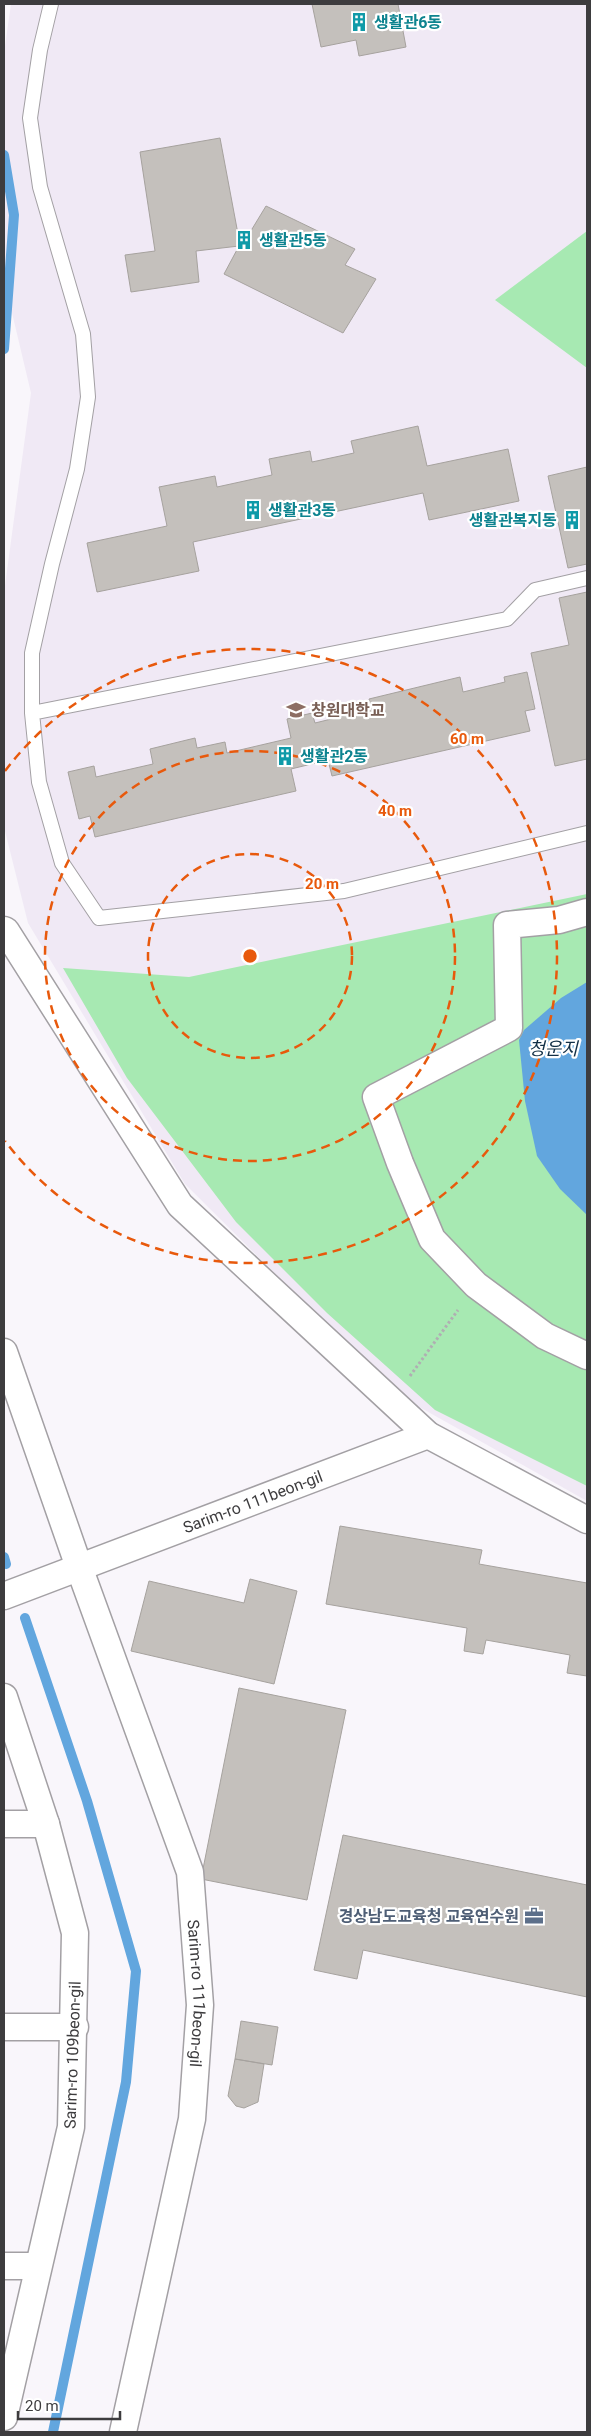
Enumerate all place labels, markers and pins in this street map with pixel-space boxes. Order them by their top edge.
building icon: 생활관6동 [348,11,370,33]
place label: 생활관6동 [374,13,442,32]
building icon: 생활관5동 [233,229,255,251]
place label: 생활관5동 [259,231,327,250]
building icon: 생활관3동 [242,499,264,521]
place label: 생활관3동 [268,501,336,520]
building icon: 생활관복지동 [561,509,583,531]
place label: 생활관복지동 [469,511,557,530]
school or university icon: 창원대학교 [285,699,307,721]
place label: 창원대학교 [311,701,385,720]
building icon: 생활관2동 [274,745,296,767]
place label: 생활관2동 [300,747,368,766]
centre of rings [241,947,259,965]
office icon: 경상남도교육청 교육연수원 [523,1905,545,1927]
place label: 경상남도교육청 교육연수원 [338,1907,519,1926]

